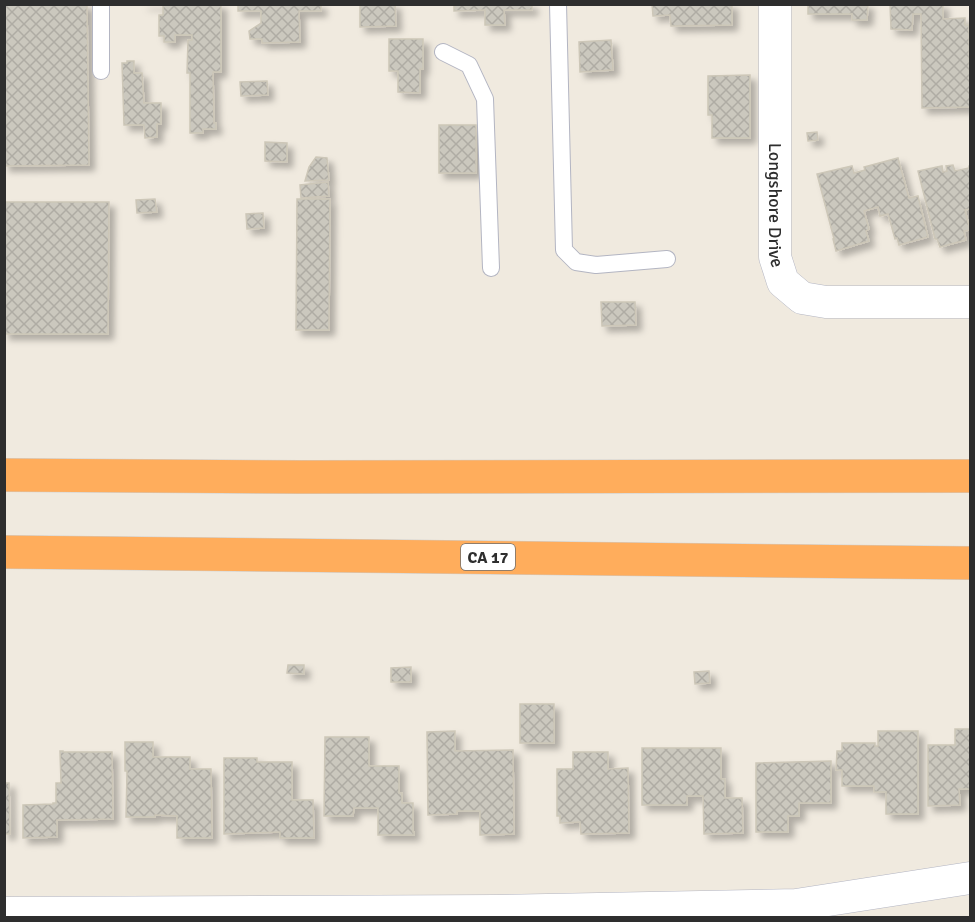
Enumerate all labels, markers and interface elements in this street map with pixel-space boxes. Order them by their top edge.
street label: Longshore Drive [764,143,789,270]
road number: CA 17 [461,544,515,570]

